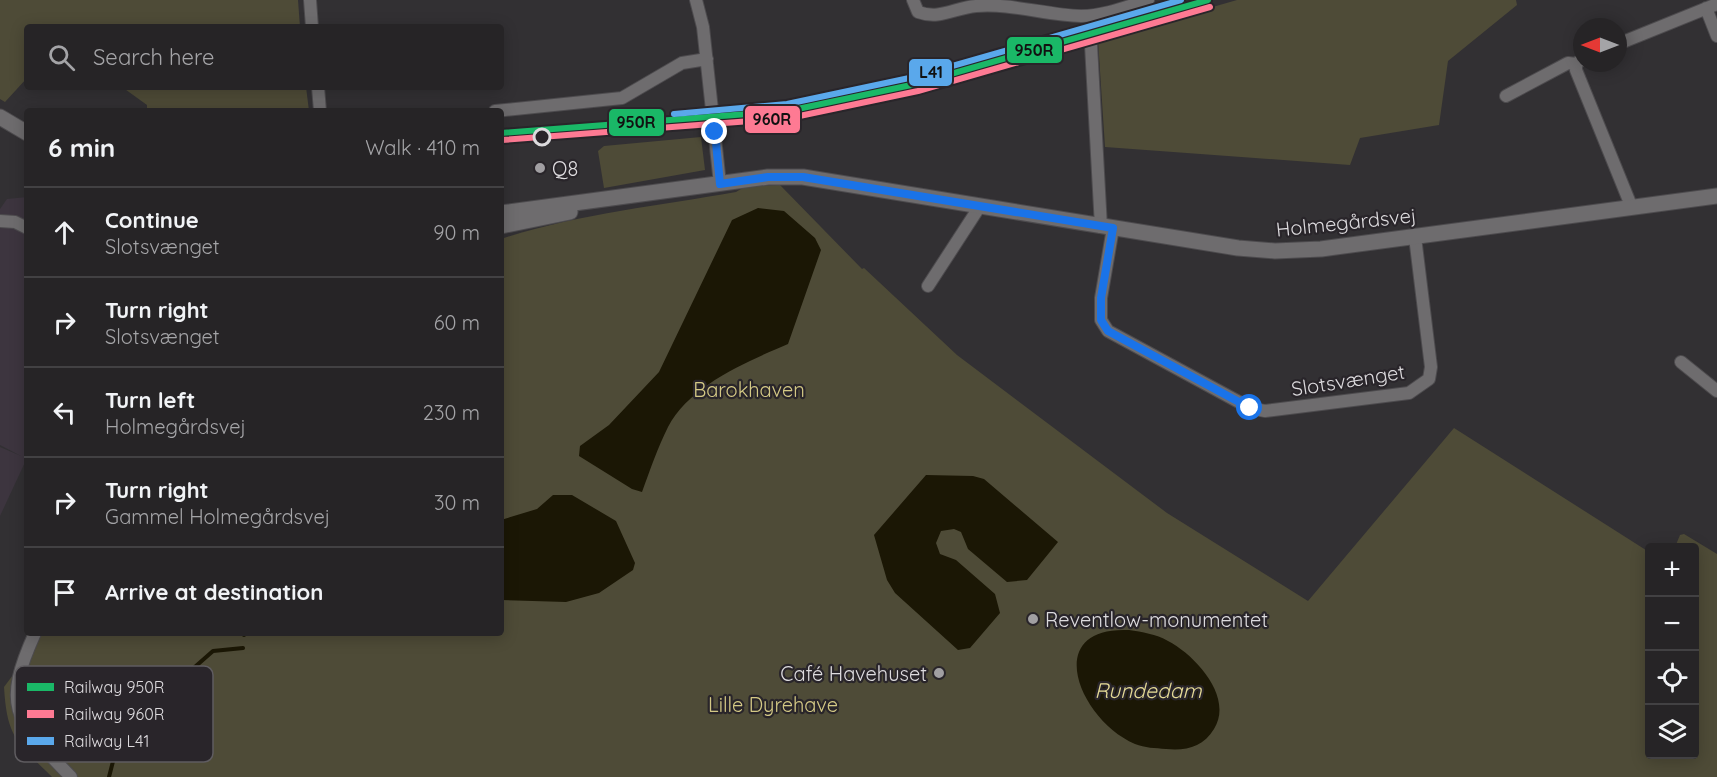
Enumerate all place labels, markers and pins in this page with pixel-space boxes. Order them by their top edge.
unlabelled marker [533,128,551,146]
place label: Q8 [552,156,578,181]
marker: Q8 [533,161,547,175]
place label: Reventlow-monumentet [1045,607,1268,632]
marker: Reventlow-monumentet [1026,612,1040,626]
place label: Café Havehuset [780,661,927,686]
marker: Café Havehuset [932,666,946,680]

